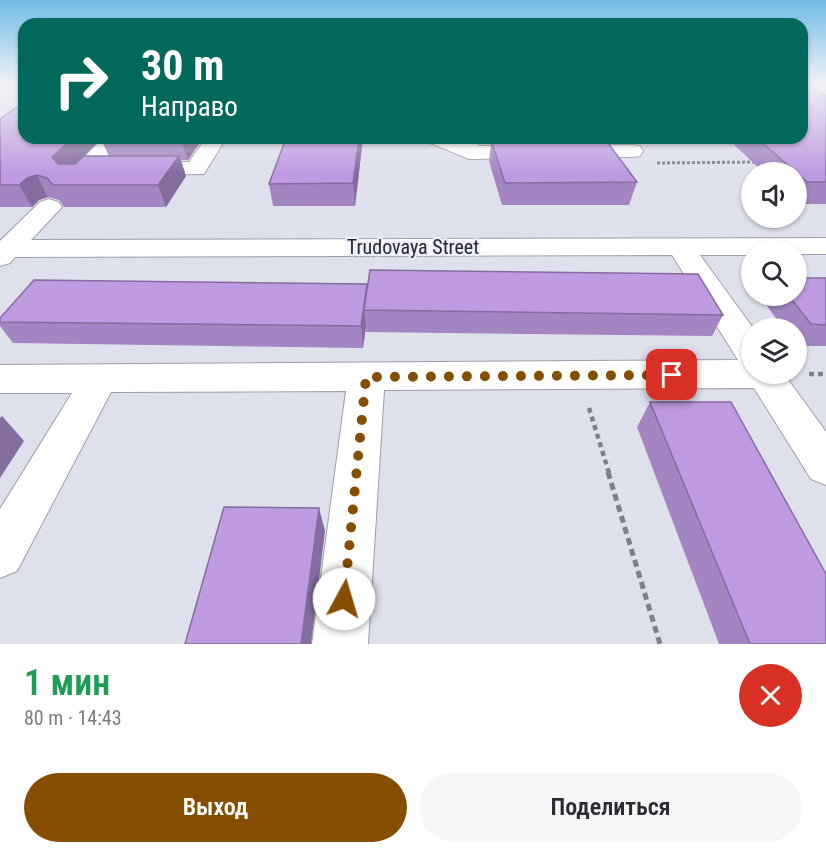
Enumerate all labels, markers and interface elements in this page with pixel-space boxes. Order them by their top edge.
text: 30 m [141,41,224,90]
icon: right [42,42,120,120]
text: Направо [141,91,238,123]
map controls [741,162,807,384]
button: sound [741,162,807,228]
street label: Trudovaya Street [347,235,479,259]
button: search [741,240,807,306]
button: layers [741,318,807,384]
pin [646,349,697,400]
icon: arrive [655,358,688,391]
position arrow [312,567,376,631]
text: 1 мин [24,662,110,704]
button: close [739,664,802,727]
text: 80 m · 14:43 [24,706,122,730]
button: Выход [24,773,407,842]
button: Поделиться [419,773,802,842]

